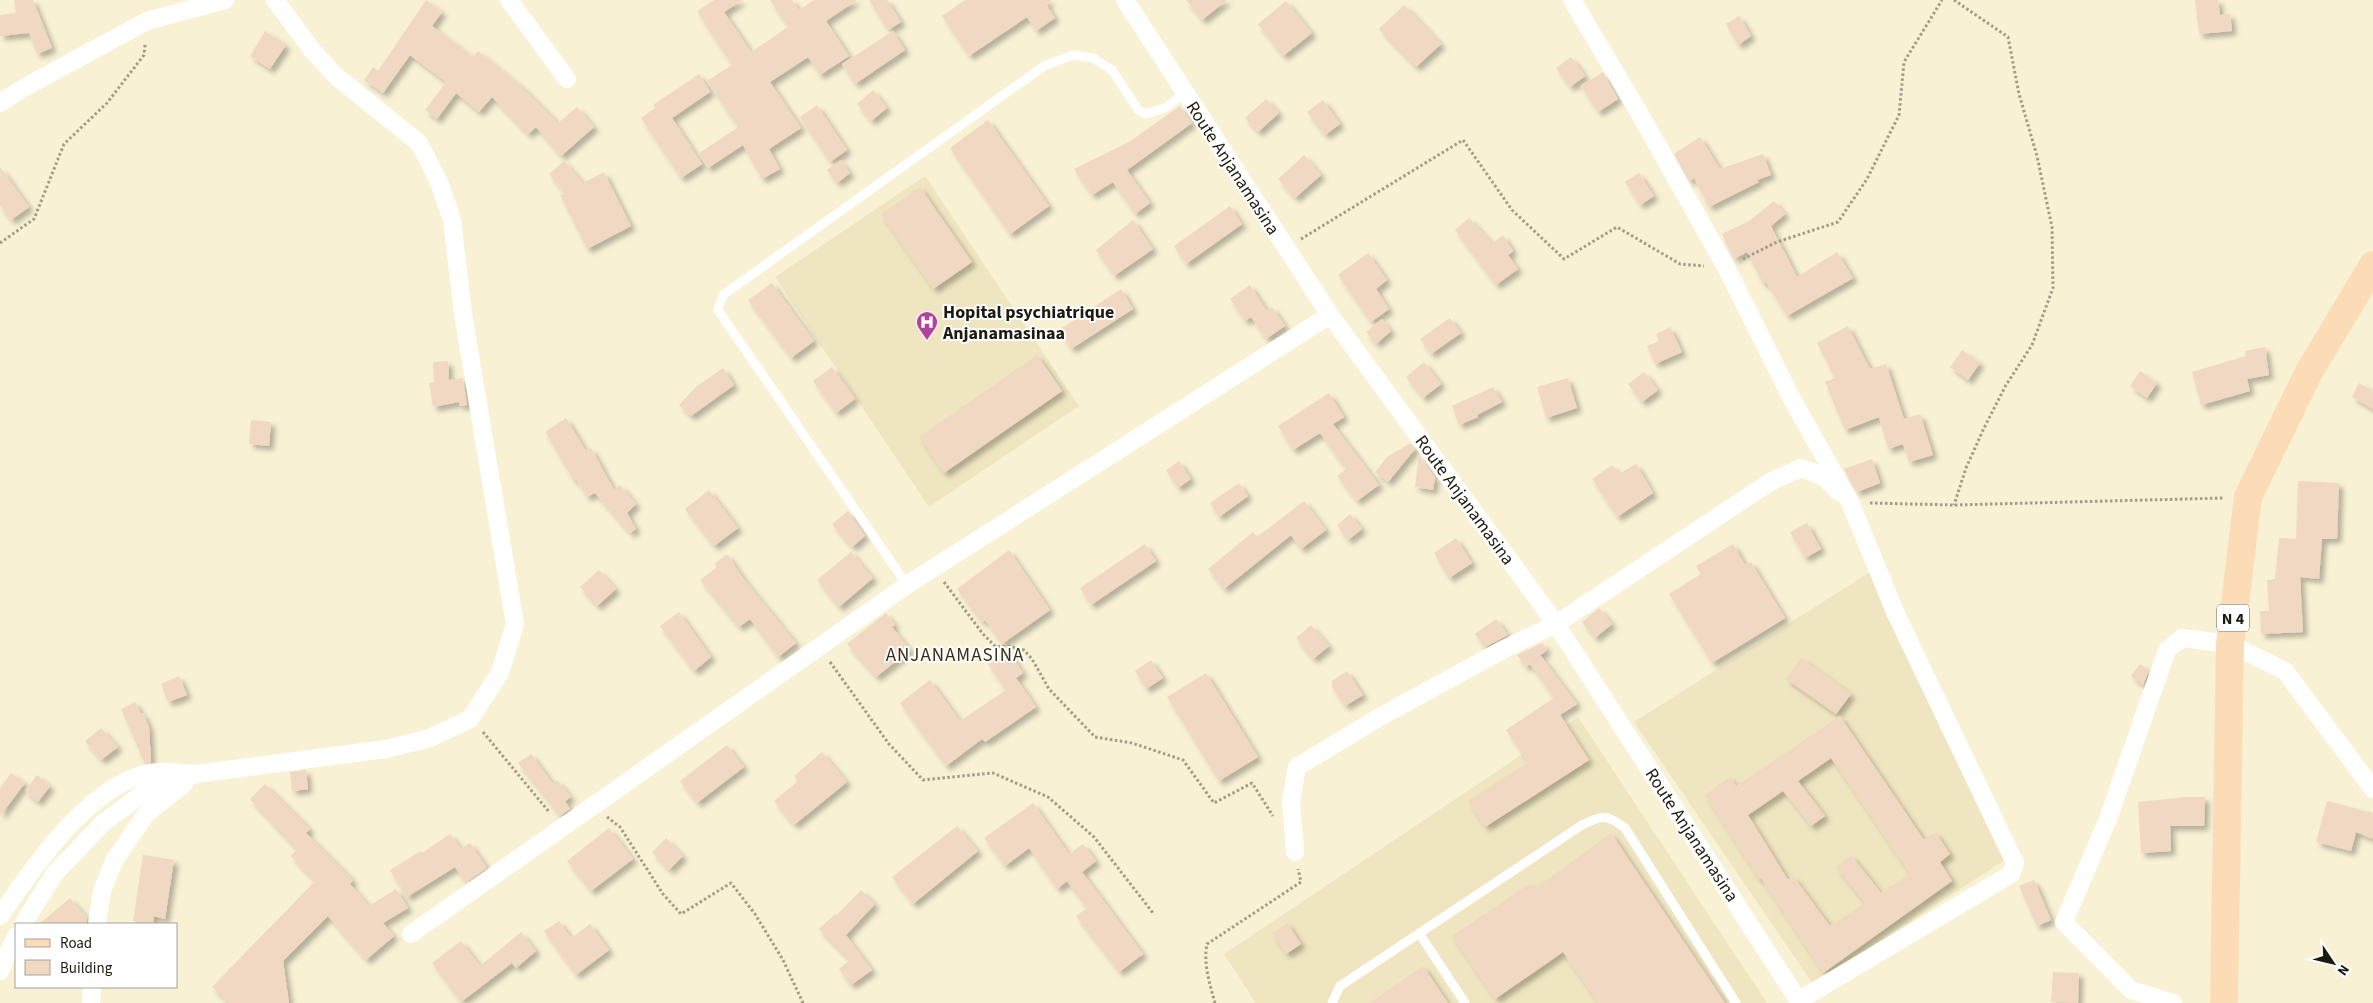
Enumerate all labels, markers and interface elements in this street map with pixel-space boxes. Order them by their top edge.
street label: Route Anjanamasina [1180,97,1285,240]
place label: Hopital psychiatrique Anjanamasinaa [942,300,1114,346]
hospital icon: Hopital psychiatrique Anjanamasinaa [915,310,939,341]
street label: Route Anjanamasina [1409,430,1520,570]
road number: N 4 [2217,604,2249,632]
district label: ANJANAMASINA [886,642,1024,669]
street label: Route Anjanamasina [1639,764,1744,907]
legend [15,923,178,988]
text: Road [60,933,92,954]
north arrow [2308,938,2358,988]
text: Building [60,958,113,979]
text: N [2332,960,2354,979]

